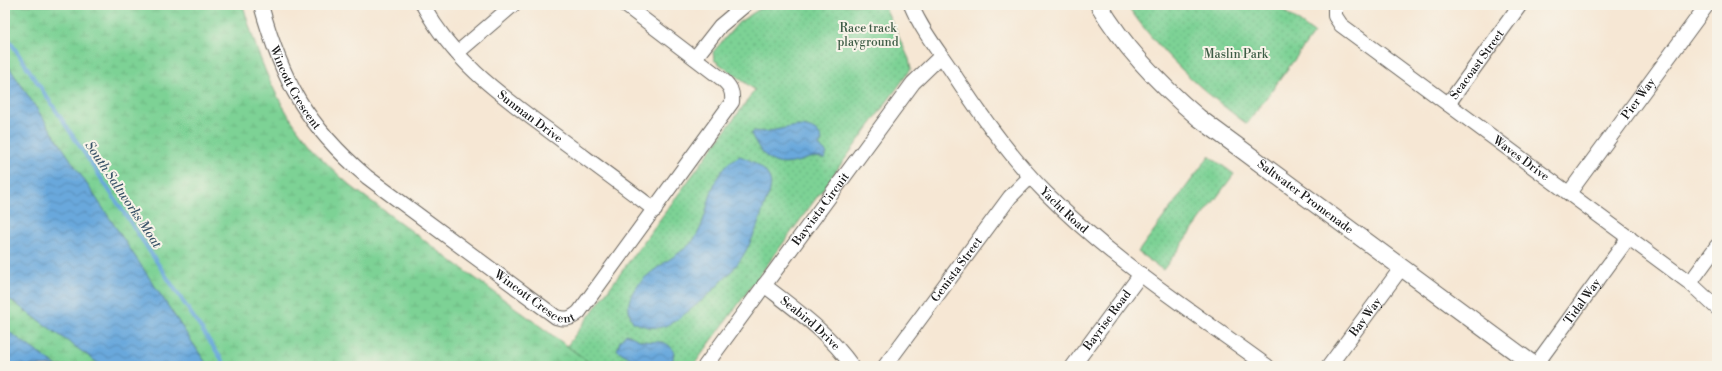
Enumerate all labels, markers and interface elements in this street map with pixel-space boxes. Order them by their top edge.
park label: Race track playground [837,21,899,50]
street label: Seacoast Street [1447,26,1508,102]
street label: Wincott Crescent [266,43,324,133]
park label: Maslin Park [1204,47,1269,62]
street label: Pier Way [1618,75,1659,123]
street label: Sunman Drive [494,87,565,146]
street label: Waves Drive [1489,132,1552,184]
water label: South Saltworks Moat [81,138,165,252]
street label: Saltwater Promenade [1254,157,1356,237]
street label: Bayvista Circuit [789,169,853,249]
street label: Yacht Road [1036,183,1091,237]
street label: Genista Street [928,234,986,305]
street label: Wincott Crescent [490,266,578,327]
street label: Tidal Way [1561,276,1604,328]
street label: Bayrise Road [1079,287,1135,354]
street label: Seabird Drive [777,293,843,354]
street label: Bay Way [1346,295,1385,340]

